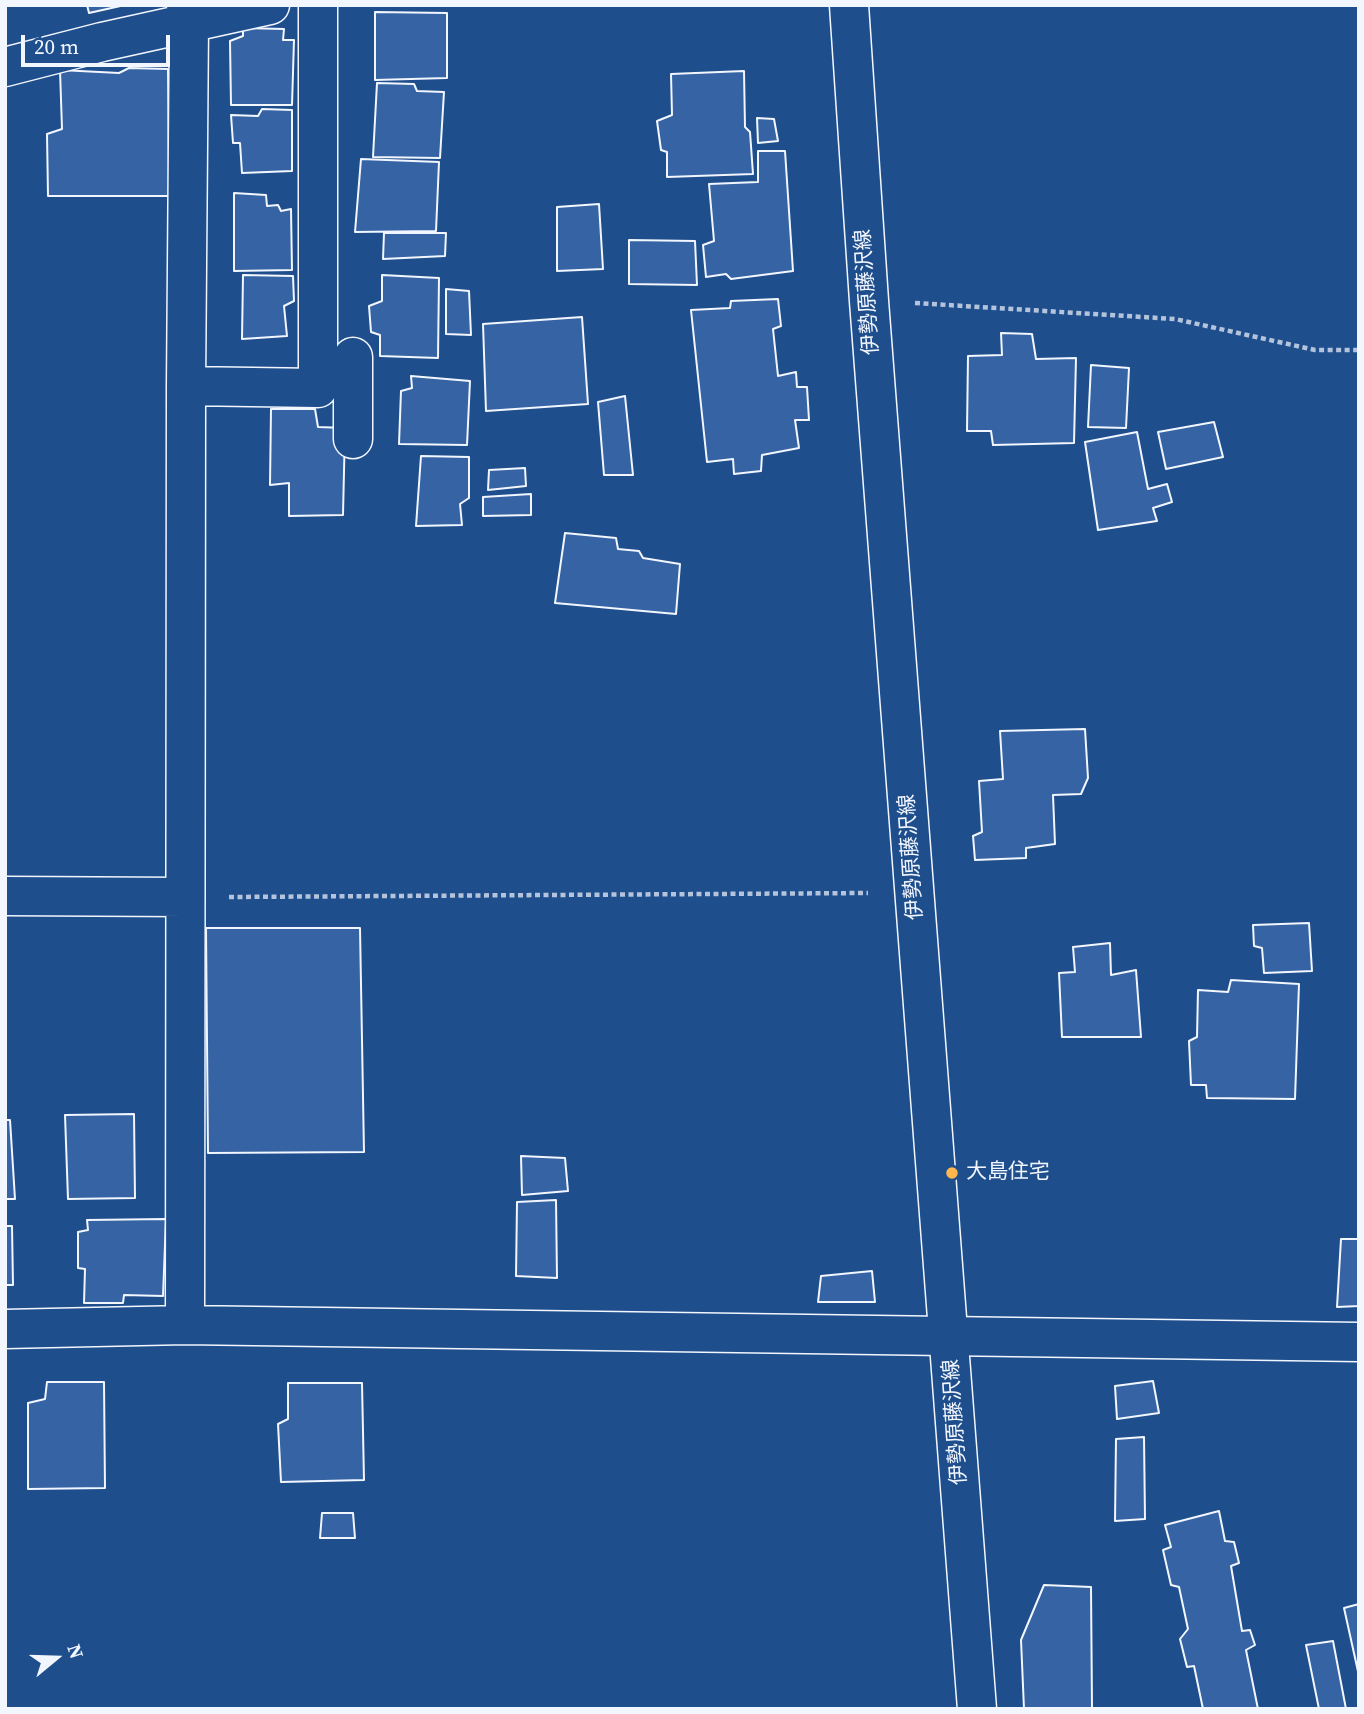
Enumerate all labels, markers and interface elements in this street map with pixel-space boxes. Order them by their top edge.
scale bar [24,21,173,65]
text: 20 m [34,32,79,61]
street label: 伊勢原藤沢線 [851,228,885,356]
street label: 伊勢原藤沢線 [895,793,929,921]
place label: 大島住宅 [966,1160,1050,1186]
marker: 大島住宅 [944,1165,960,1181]
street label: 伊勢原藤沢線 [939,1358,973,1486]
north arrow [21,1623,91,1693]
text: N [61,1640,90,1662]

